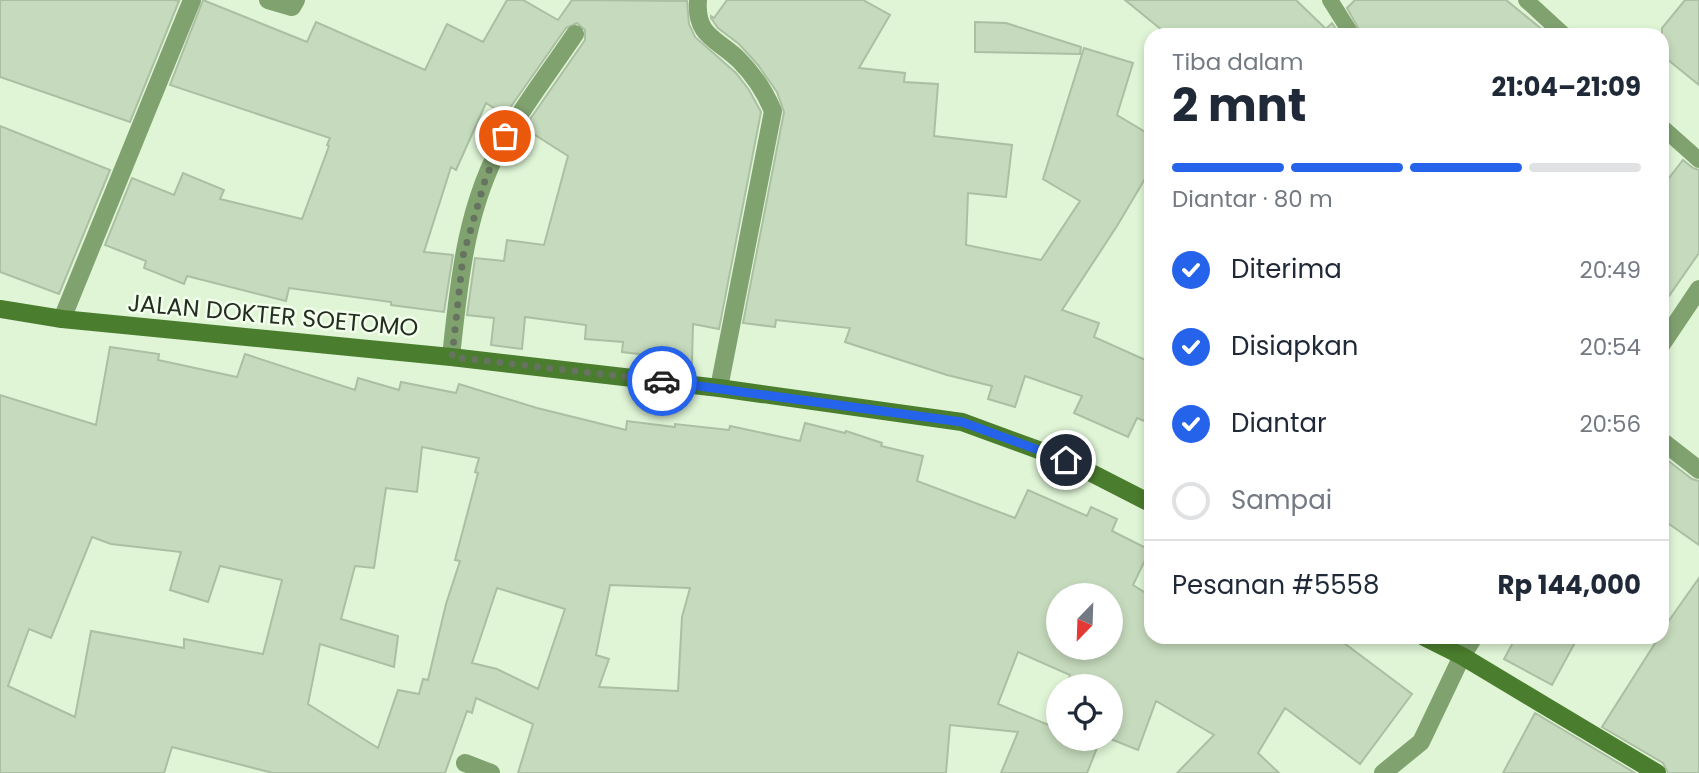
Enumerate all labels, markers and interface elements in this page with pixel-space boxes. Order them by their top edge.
text: Tiba dalam [1172,46,1303,78]
text: 21:04–21:09 [1491,69,1641,105]
text: 2 mnt [1172,73,1306,137]
pin [475,106,535,166]
icon: bag [486,117,524,155]
text: Diantar · 80 m [1172,183,1333,215]
icon: check [1172,251,1210,289]
text: Diterima [1231,251,1342,287]
text: 20:49 [1579,254,1641,286]
street label: JALAN DOKTER SOETOMO [126,286,420,344]
icon: check [1172,328,1210,366]
text: Disiapkan [1231,328,1359,364]
text: 20:54 [1580,331,1641,363]
courier [627,346,697,416]
icon: car [643,362,681,400]
icon: check [1172,405,1210,443]
text: Diantar [1231,405,1327,441]
text: 20:56 [1579,408,1641,440]
pin [1036,430,1096,490]
icon: home [1047,441,1085,479]
text: Sampai [1231,482,1332,518]
text: Pesanan #5558 [1172,567,1379,603]
text: Rp 144,000 [1498,567,1641,603]
north arrow [1046,583,1124,660]
map controls [1046,583,1123,751]
button: locate [1046,674,1123,751]

